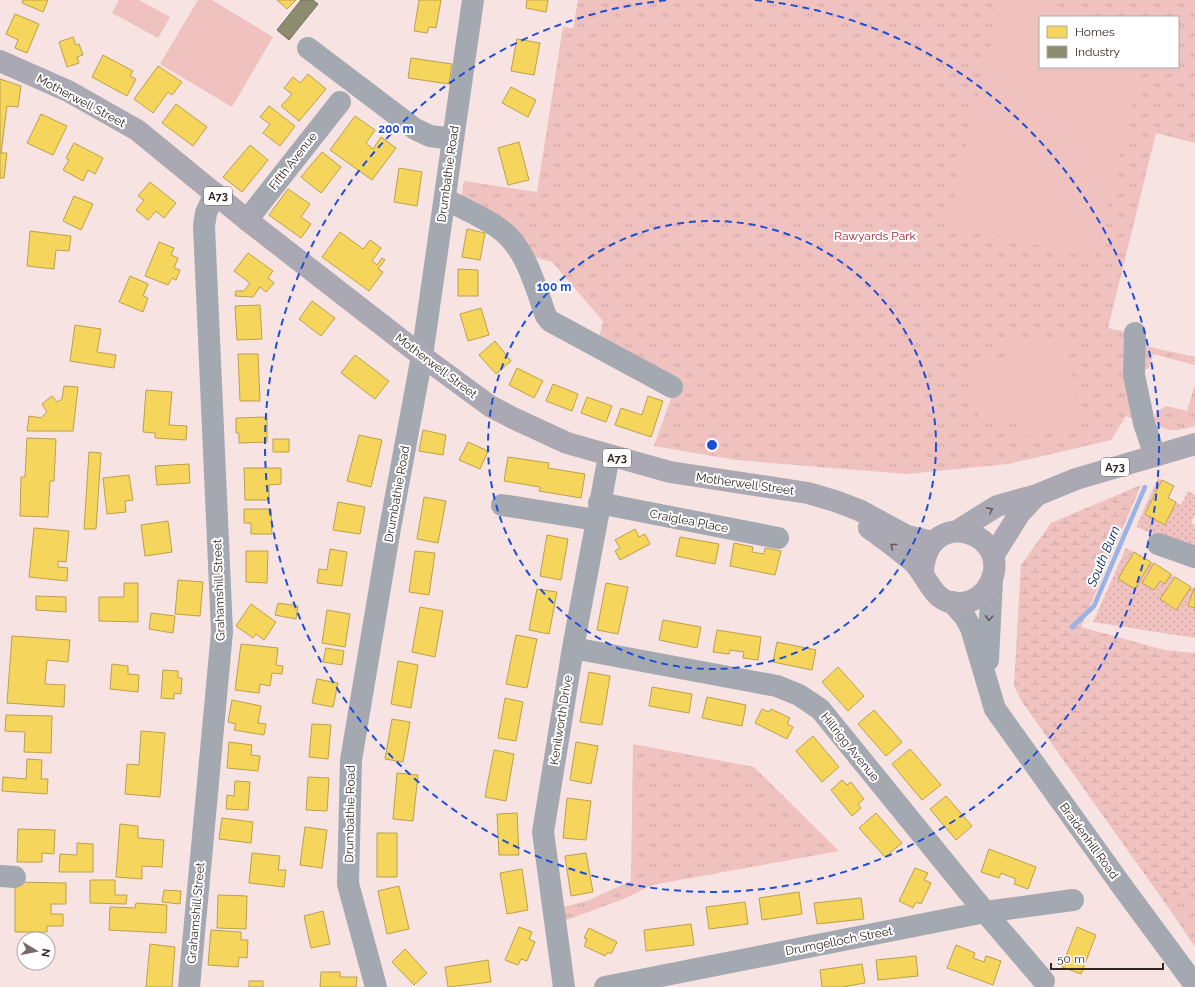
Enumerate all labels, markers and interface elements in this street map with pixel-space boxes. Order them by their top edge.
legend [1039,16,1179,68]
text: Homes [1075,25,1115,39]
text: Industry [1075,45,1121,59]
street label: Motherwell Street [34,72,128,130]
text: 200 m [378,122,414,136]
street label: Drumbathie Road [434,125,462,223]
street label: Fifth Avenue [266,129,320,193]
road number: A73 [204,187,232,205]
park label: Rawyards Park [834,229,916,243]
text: 100 m [537,280,571,294]
street label: Motherwell Street [392,331,480,401]
centre of rings [705,438,719,452]
street label: Drumbathie Road [382,445,412,543]
road number: A73 [603,449,631,467]
road number: A73 [1101,458,1129,476]
street label: Motherwell Street [695,470,795,498]
street label: Craiglea Place [649,507,729,535]
one-way arrow [985,507,993,515]
water label: South Burn [1084,524,1123,590]
street label: Grahamshill Street [210,539,228,641]
one-way arrow [891,544,898,551]
one-way arrow [984,615,993,621]
street label: Kenilworth Drive [547,674,575,766]
street label: Hillrigg Avenue [818,710,882,784]
street label: Drumbathie Road [342,765,358,863]
street label: Braidenhill Road [1057,800,1121,882]
street label: Grahamshill Street [185,862,207,964]
street label: Drumgelloch Street [784,924,894,958]
north arrow [16,931,56,971]
scale bar [1051,945,1163,971]
text: N [38,947,52,958]
text: 50 m [1057,952,1085,966]

